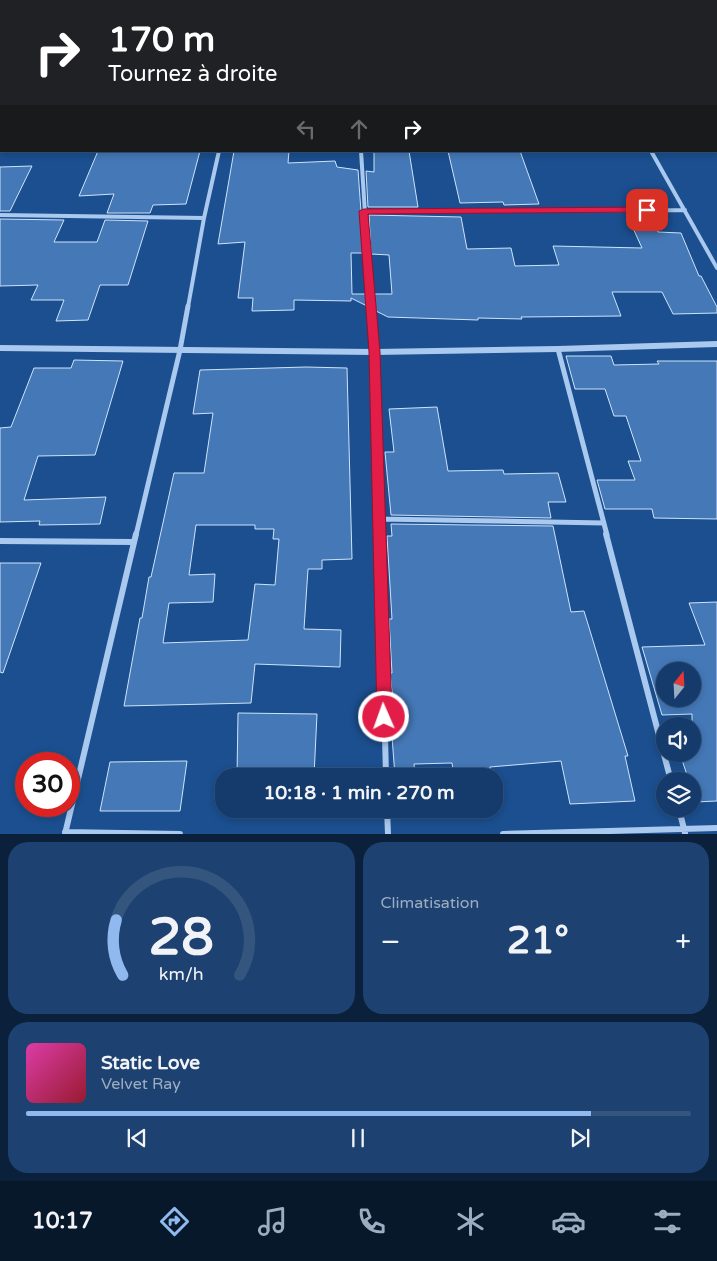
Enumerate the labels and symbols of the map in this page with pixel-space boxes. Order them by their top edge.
pin [626,189,668,231]
north arrow [656,662,701,708]
position arrow [357,690,409,742]
speed limit sign: 30 [15,752,80,817]

